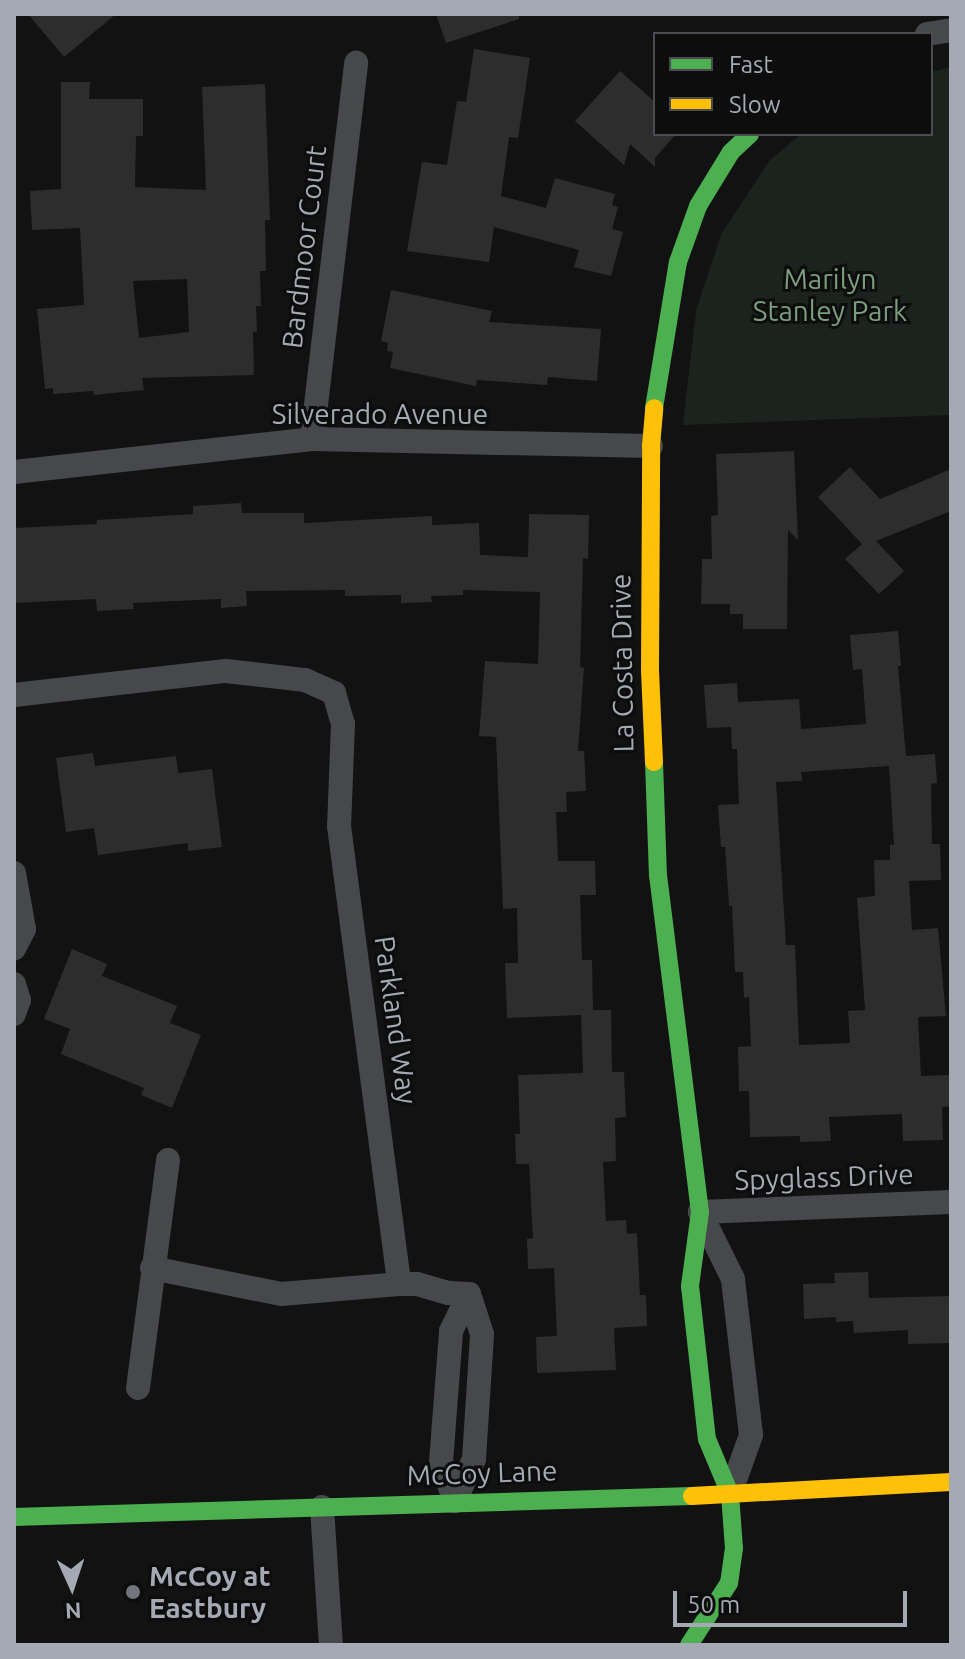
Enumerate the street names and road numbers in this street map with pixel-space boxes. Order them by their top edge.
street label: Bardmoor Court [275,144,333,350]
street label: Silverado Avenue [272,397,488,431]
street label: La Costa Drive [604,573,640,753]
street label: Parkland Way [368,934,424,1106]
street label: Spyglass Drive [734,1157,914,1197]
street label: McCoy Lane [406,1454,558,1492]

